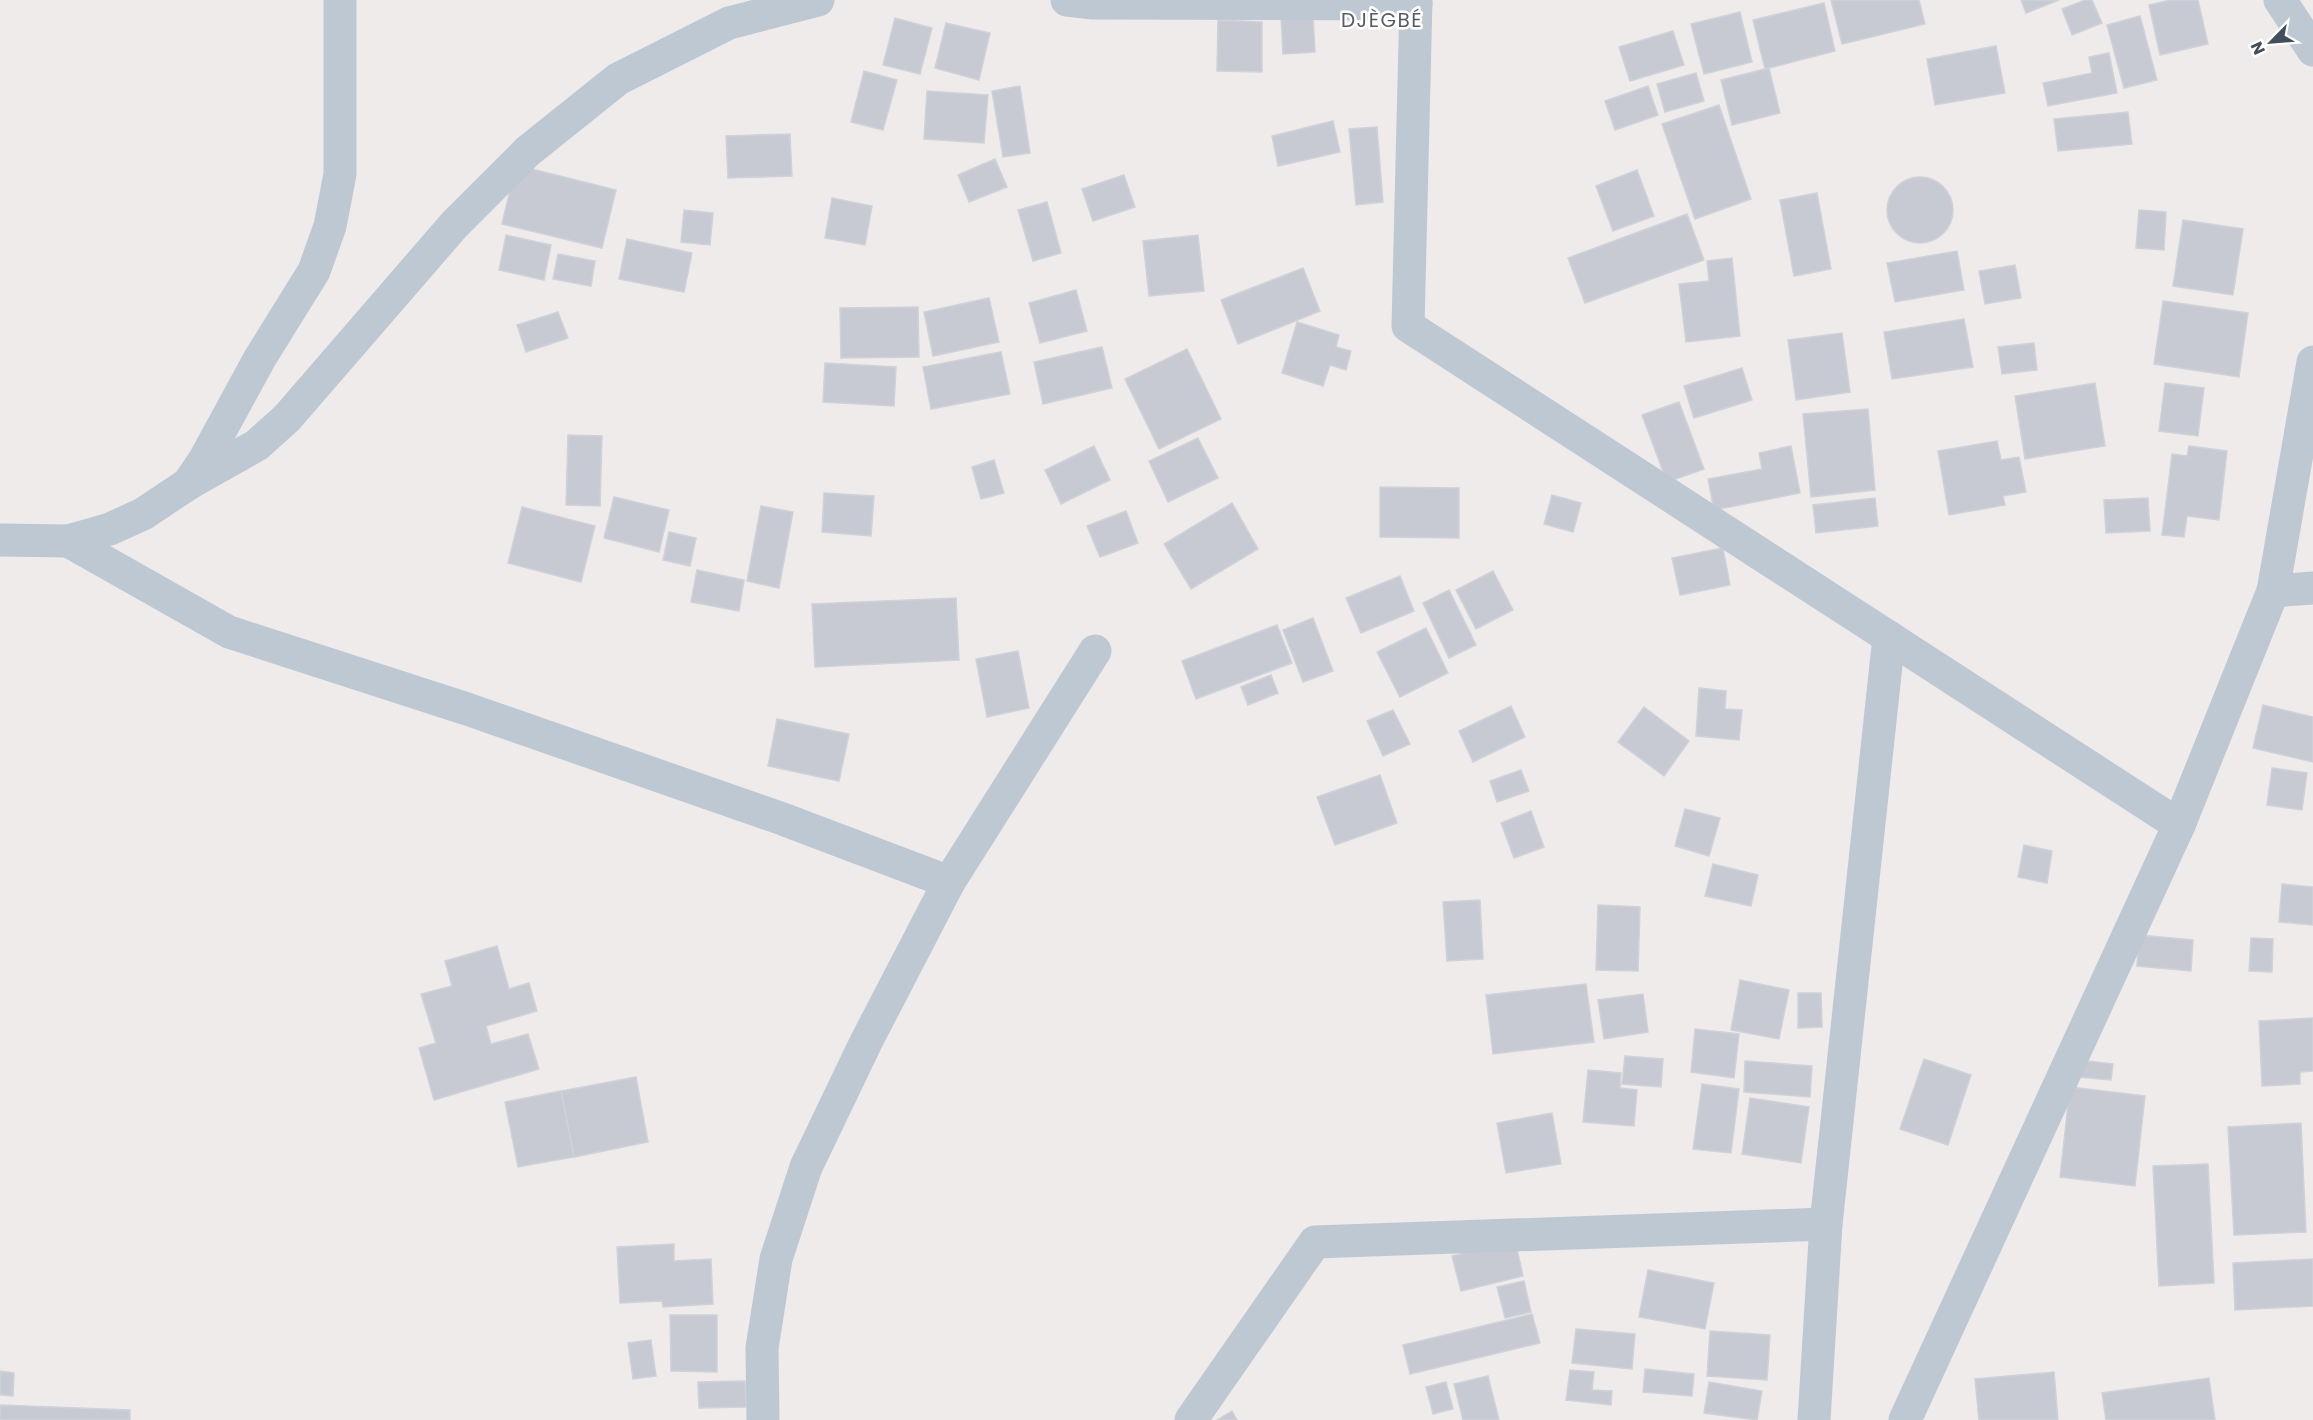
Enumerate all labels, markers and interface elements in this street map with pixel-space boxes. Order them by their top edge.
district label: DJÈGBÉ [1341,6,1423,34]
north arrow [2241,12,2301,72]
text: N [2245,38,2271,58]

